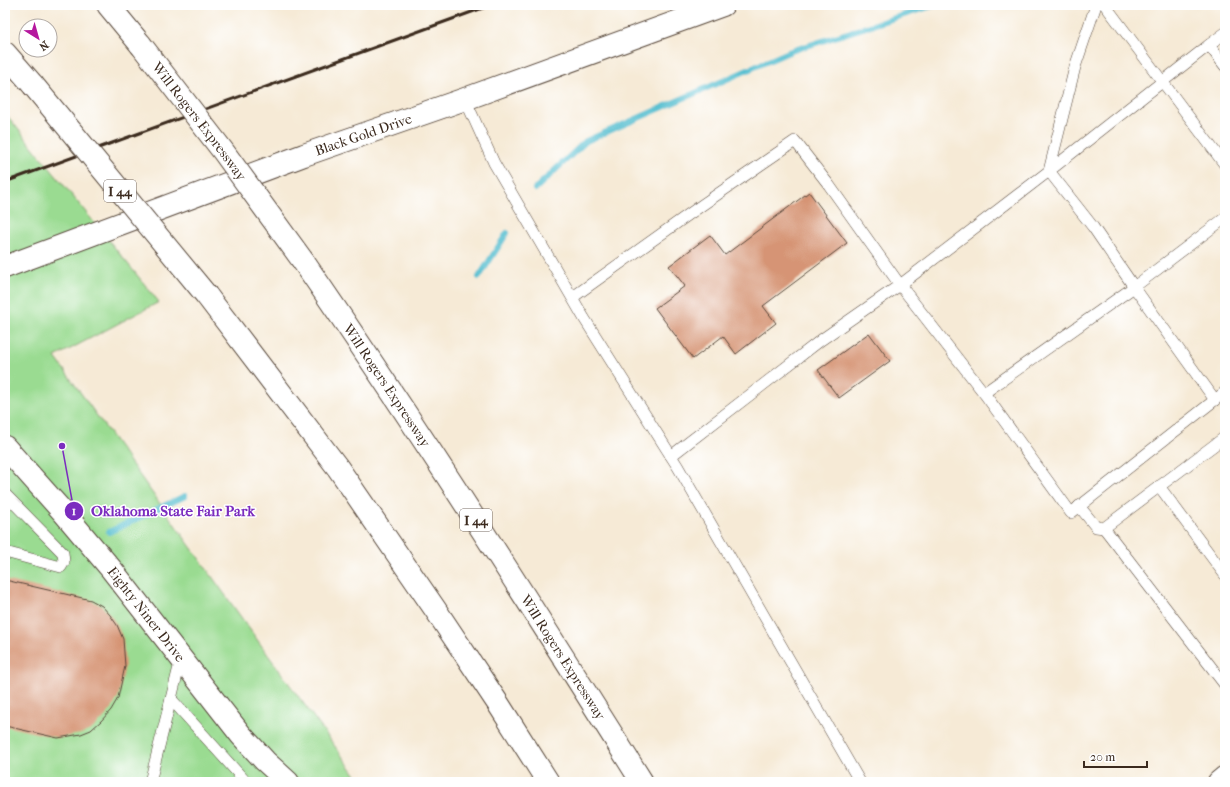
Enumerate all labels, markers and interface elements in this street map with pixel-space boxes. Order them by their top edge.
north arrow [18,18,58,58]
text: N [36,38,51,54]
street label: Will Rogers Expressway [148,58,250,185]
street label: Black Gold Drive [313,110,414,160]
road number: I 44 [104,180,136,202]
street label: Will Rogers Expressway [339,320,434,451]
callout: Oklahoma State Fair Park [64,497,263,524]
text: Oklahoma State Fair Park [91,502,256,520]
text: 1 [72,504,76,518]
road number: I 44 [460,509,492,531]
street label: Eighty Niner Drive [104,563,189,665]
street label: Will Rogers Expressway [516,591,609,724]
scale bar [1084,743,1147,769]
text: 20 m [1090,750,1115,764]

